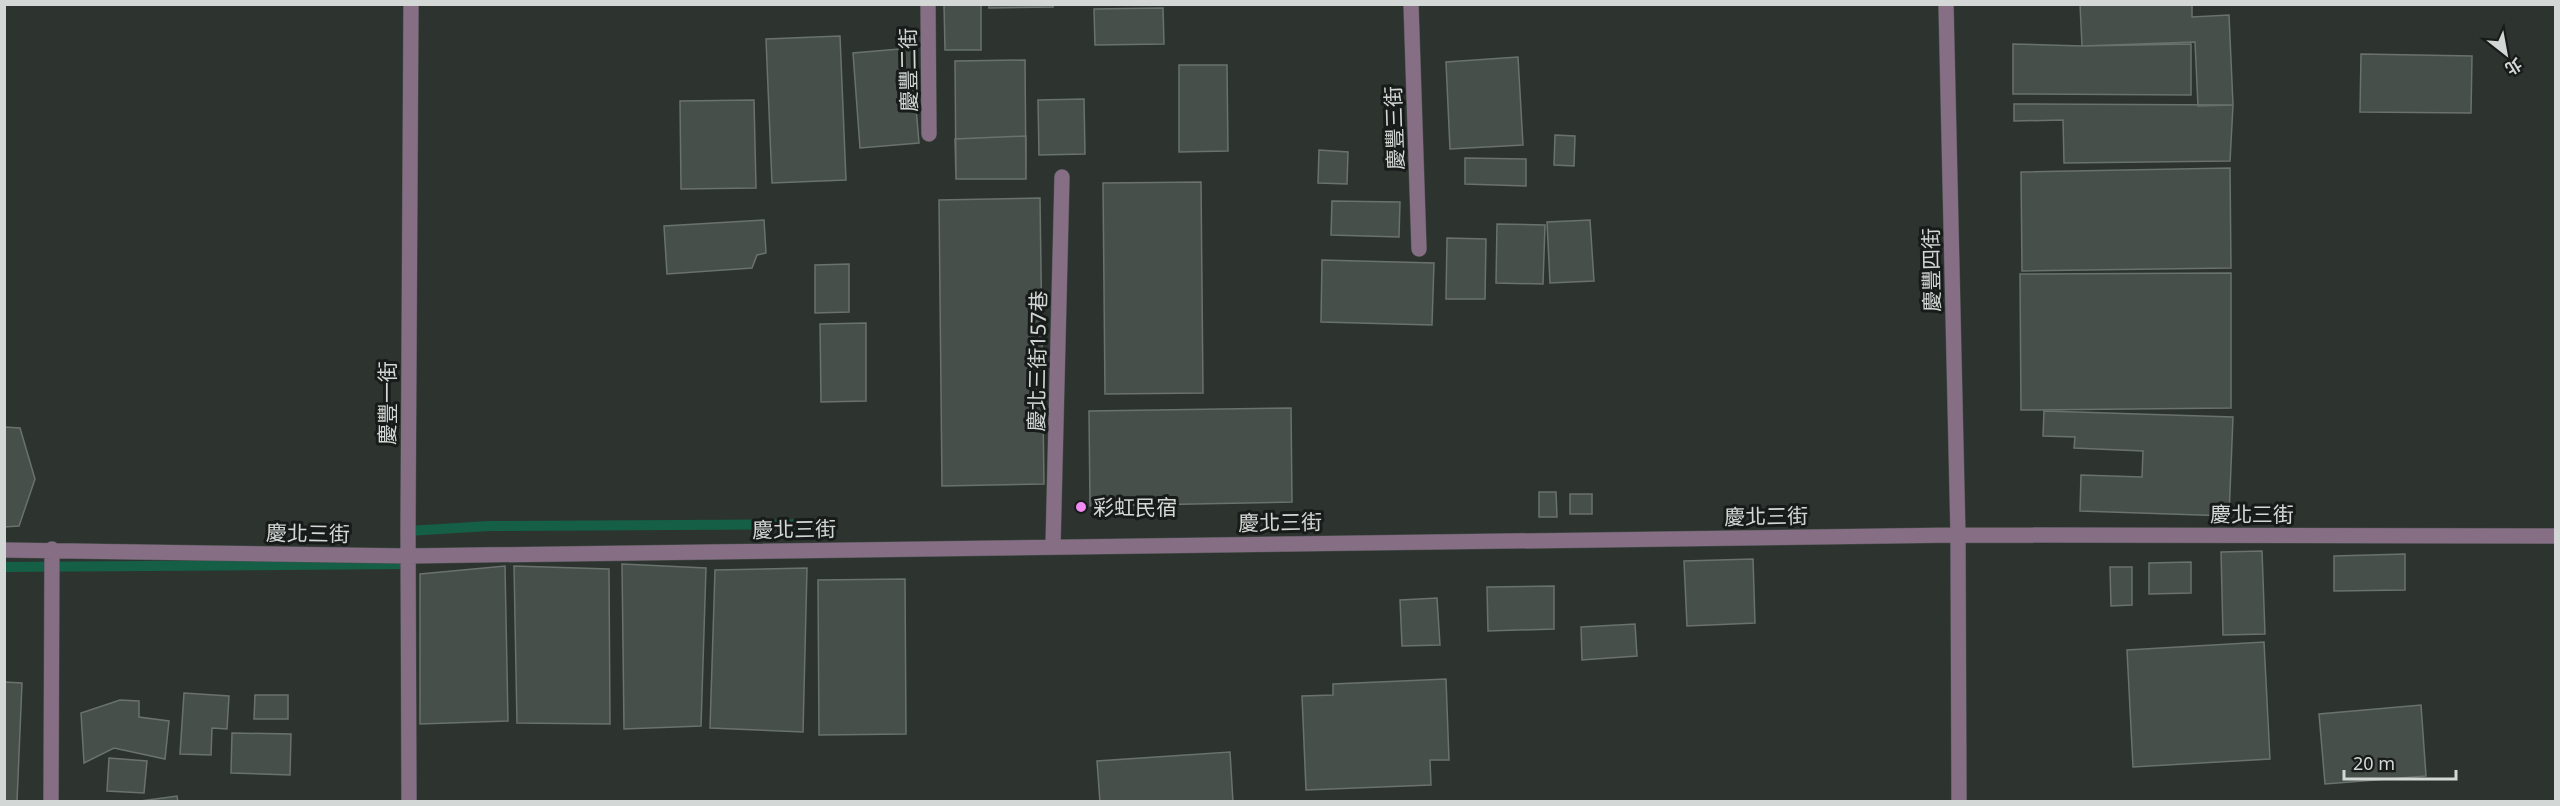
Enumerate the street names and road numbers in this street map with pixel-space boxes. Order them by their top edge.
street label: 慶豐二街 [893,28,923,112]
street label: 慶豐三街 [1379,86,1409,170]
street label: 慶豐四街 [1916,228,1946,312]
street label: 慶北三街157巷 [1022,290,1052,432]
street label: 慶豐一街 [373,361,401,445]
street label: 慶北三街 [2210,500,2294,528]
street label: 慶北三街 [1724,501,1808,531]
street label: 慶北三街 [1238,507,1322,537]
street label: 慶北三街 [752,514,836,544]
street label: 慶北三街 [266,518,350,548]

